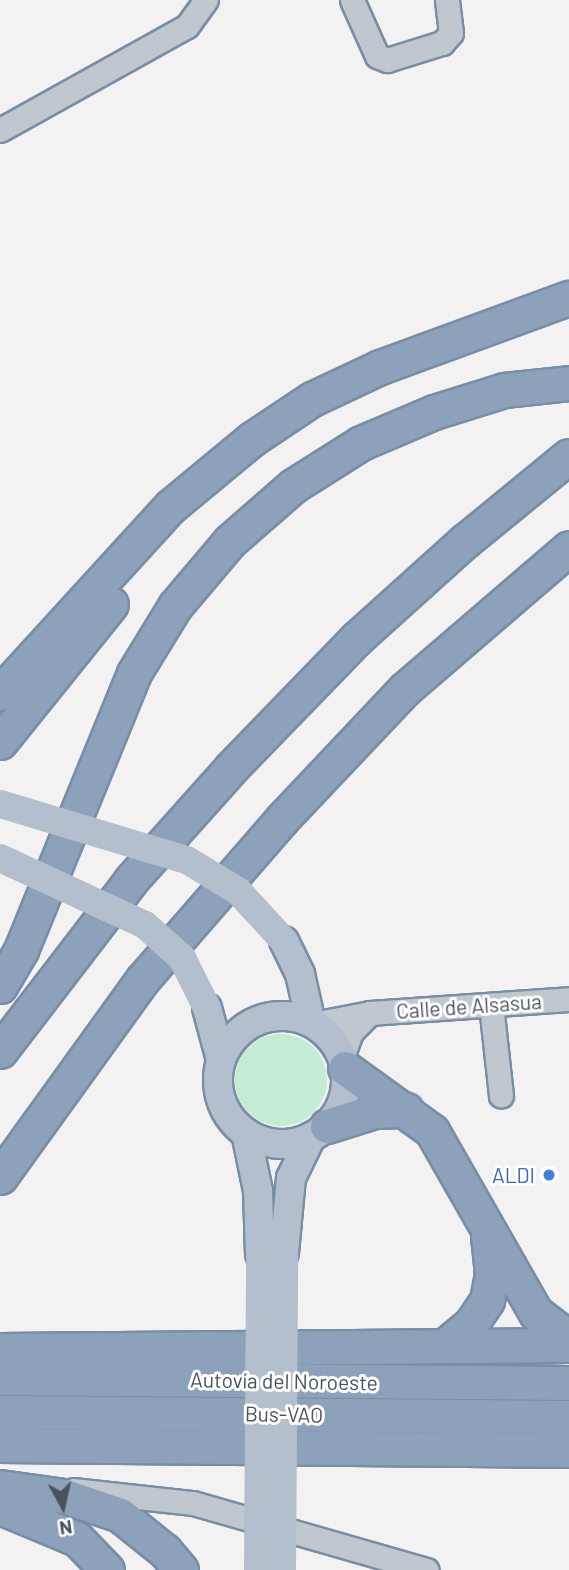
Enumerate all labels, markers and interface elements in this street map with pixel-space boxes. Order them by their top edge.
street label: Calle de Alsasua [395,988,543,1024]
place label: ALDI [492,1162,535,1188]
marker: ALDI [541,1167,557,1183]
street label: Autovía del Noroeste [190,1367,378,1395]
street label: Bus-VAO [245,1401,323,1427]
north arrow [28,1472,98,1542]
text: N [58,1516,74,1541]

